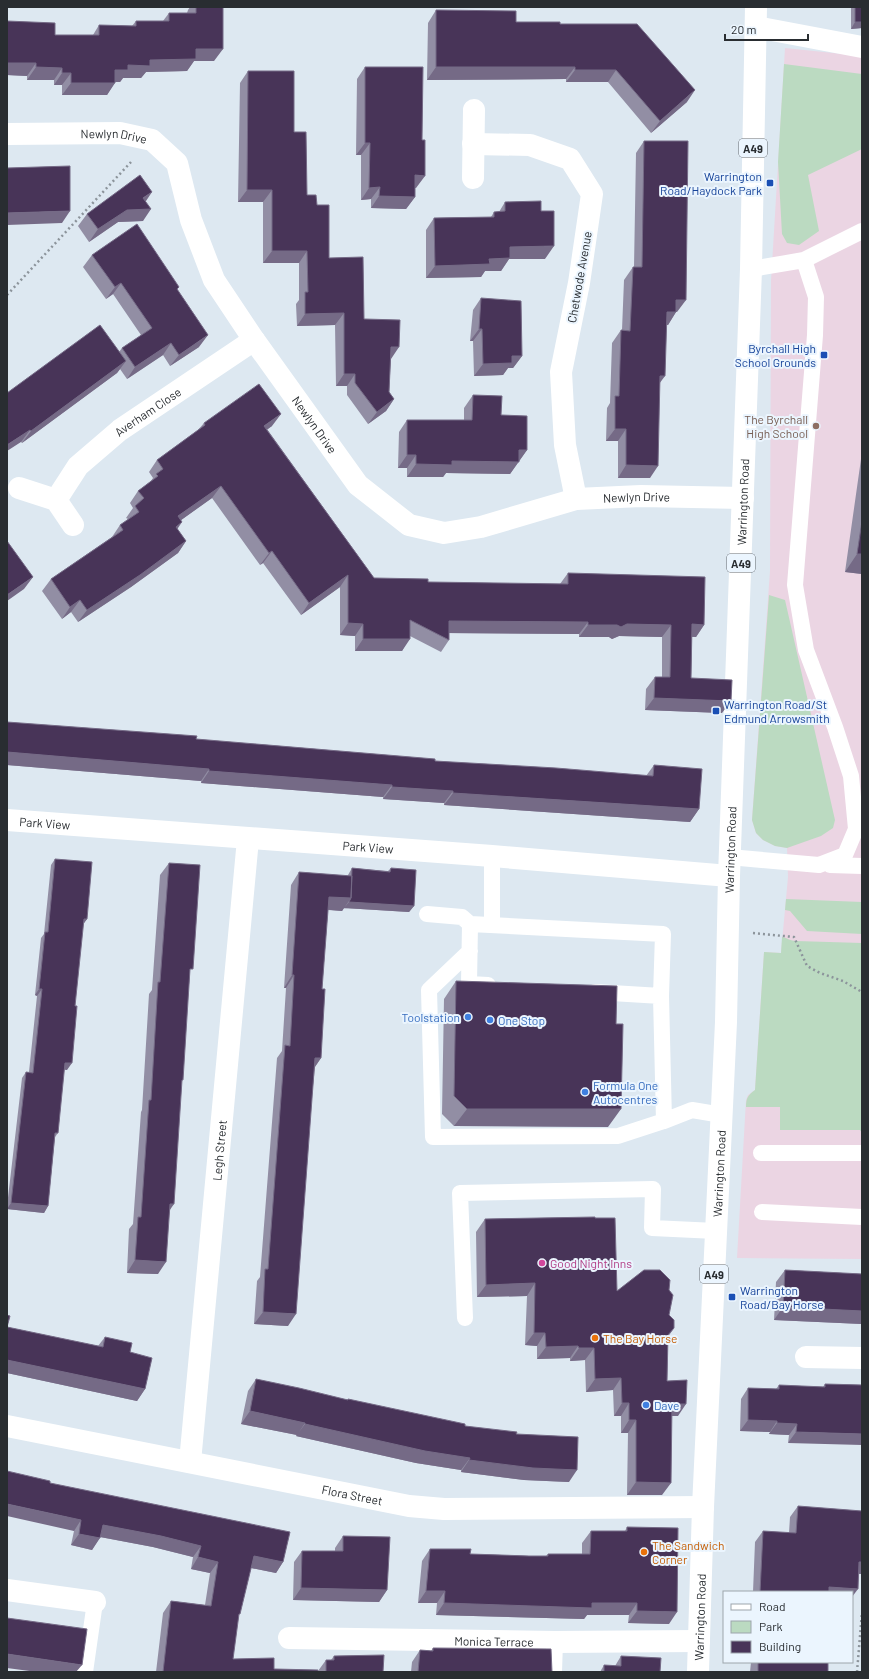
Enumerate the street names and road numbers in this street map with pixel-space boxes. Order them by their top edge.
street label: Newlyn Drive [80,126,148,146]
road number: A49 [739,139,767,157]
street label: Chetwode Avenue [564,230,594,324]
street label: Averham Close [111,384,183,439]
street label: Newlyn Drive [290,393,340,456]
street label: Warrington Road [734,458,751,546]
street label: Newlyn Drive [603,489,670,505]
road number: A49 [727,554,755,572]
street label: Warrington Road [722,806,739,893]
street label: Park View [19,814,71,832]
street label: Park View [342,838,394,856]
street label: Legh Street [209,1119,229,1182]
street label: Warrington Road [710,1130,728,1217]
road number: A49 [700,1265,728,1283]
street label: Flora Street [321,1482,384,1508]
street label: Warrington Road [691,1573,708,1661]
street label: Monica Terrace [454,1633,534,1649]

